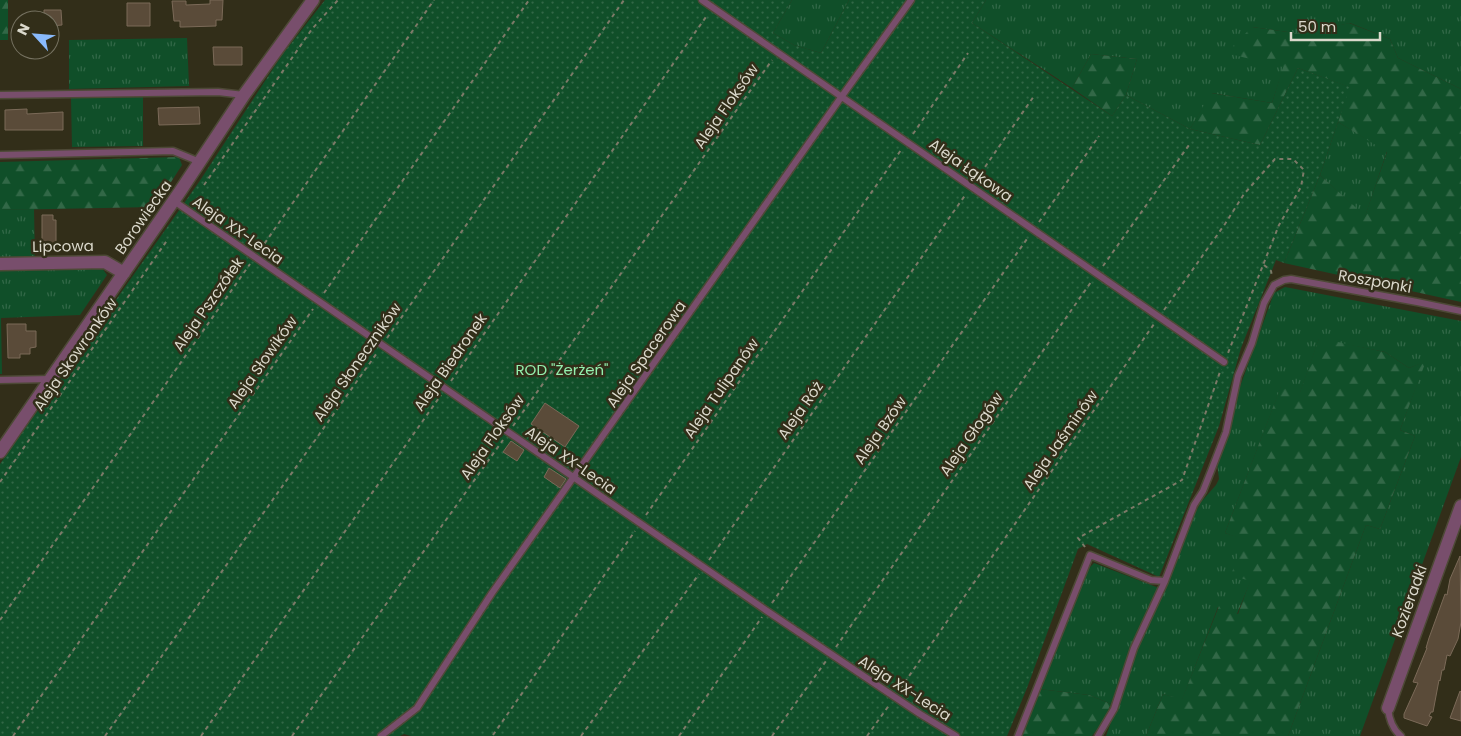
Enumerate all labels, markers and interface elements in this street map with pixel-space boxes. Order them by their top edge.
north arrow [10,10,60,60]
scale bar [1291,10,1380,42]
text: 50 m [1298,16,1336,37]
text: N [12,20,35,38]
street label: Aleja Floksów [689,59,763,153]
street label: Aleja Łąkowa [925,133,1017,207]
street label: Borowiecka [110,176,176,258]
street label: Aleja XX-Lecia [188,191,288,269]
street label: Lipcowa [32,235,94,257]
street label: Aleja Pszczółek [168,252,248,355]
street label: Roszponki [1337,264,1413,298]
street label: Aleja Skowronków [28,293,122,415]
street label: Aleja Spacerowa [601,296,691,412]
street label: Aleja Słoneczników [308,298,406,426]
street label: Aleja Biedronek [408,309,492,415]
street label: Aleja Słowików [222,311,302,413]
street label: Aleja Tulipanów [679,333,764,442]
park label: ROD "Żerżeń" [515,359,609,380]
street label: Aleja Róż [772,377,828,443]
street label: Aleja Jaśminów [1018,385,1103,494]
street label: Aleja Głogów [934,387,1008,480]
street label: Aleja Floksów [455,390,529,484]
street label: Aleja Bzów [849,391,912,468]
street label: Aleja XX-Lecia [521,421,621,499]
street label: Kozieradki [1386,562,1432,640]
street label: Aleja XX-Lecia [855,650,955,726]

